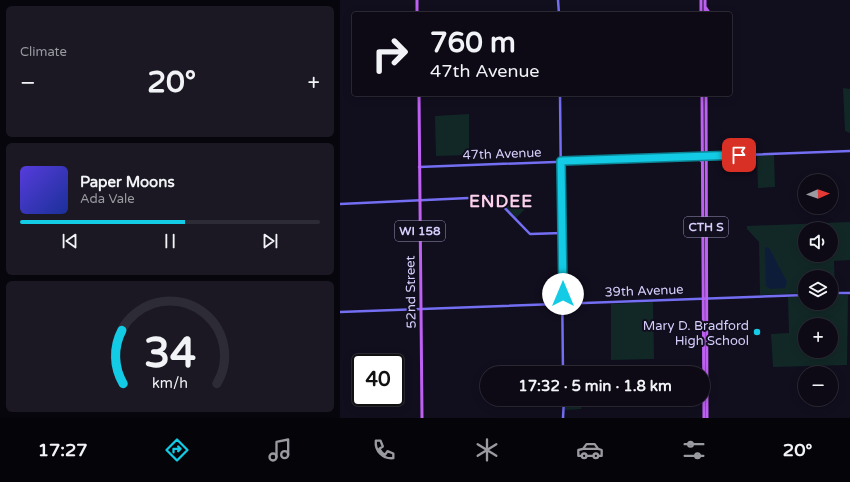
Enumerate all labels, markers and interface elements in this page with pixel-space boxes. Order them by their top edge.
text: 760 m [430,26,516,60]
icon: right [364,28,416,80]
text: Climate [20,44,67,60]
text: 47th Avenue [430,60,540,82]
text: 20° [147,64,196,101]
text: − [20,70,36,96]
text: + [308,70,320,96]
pin [722,138,756,172]
icon: arrive [728,144,750,166]
street label: 47th Avenue [462,145,542,163]
text: Paper Moons [80,173,175,191]
north arrow [798,174,838,214]
map controls [798,174,838,406]
text: Ada Vale [80,191,135,207]
district label: ENDEE [469,191,533,212]
road number: CTH S [684,217,728,237]
road number: WI 158 [395,221,445,241]
button: sound [798,222,838,262]
icon: previous [59,230,81,252]
icon: pause [159,230,181,252]
icon: next [259,230,281,252]
street label: 52nd Street [402,255,420,329]
button: layers [798,270,838,310]
position arrow [542,273,584,315]
street label: 39th Avenue [604,282,684,300]
place label: Mary D. Bradford High School [643,318,749,349]
button: + [798,318,838,358]
marker: Mary D. Bradford High School [752,327,762,337]
text: 34 [144,329,196,379]
speed limit sign: 40 [352,354,404,406]
button: − [798,366,838,406]
text: km/h [152,375,188,392]
text: 17:32 · 5 min · 1.8 km [518,377,672,395]
icon: directions [163,436,191,464]
icon: music [266,436,294,464]
icon: phone [370,436,398,464]
icon: climate [473,436,501,464]
icon: car [576,436,604,464]
icon: filters [680,436,708,464]
text: 17:27 [38,439,88,461]
text: 20° [783,439,812,461]

